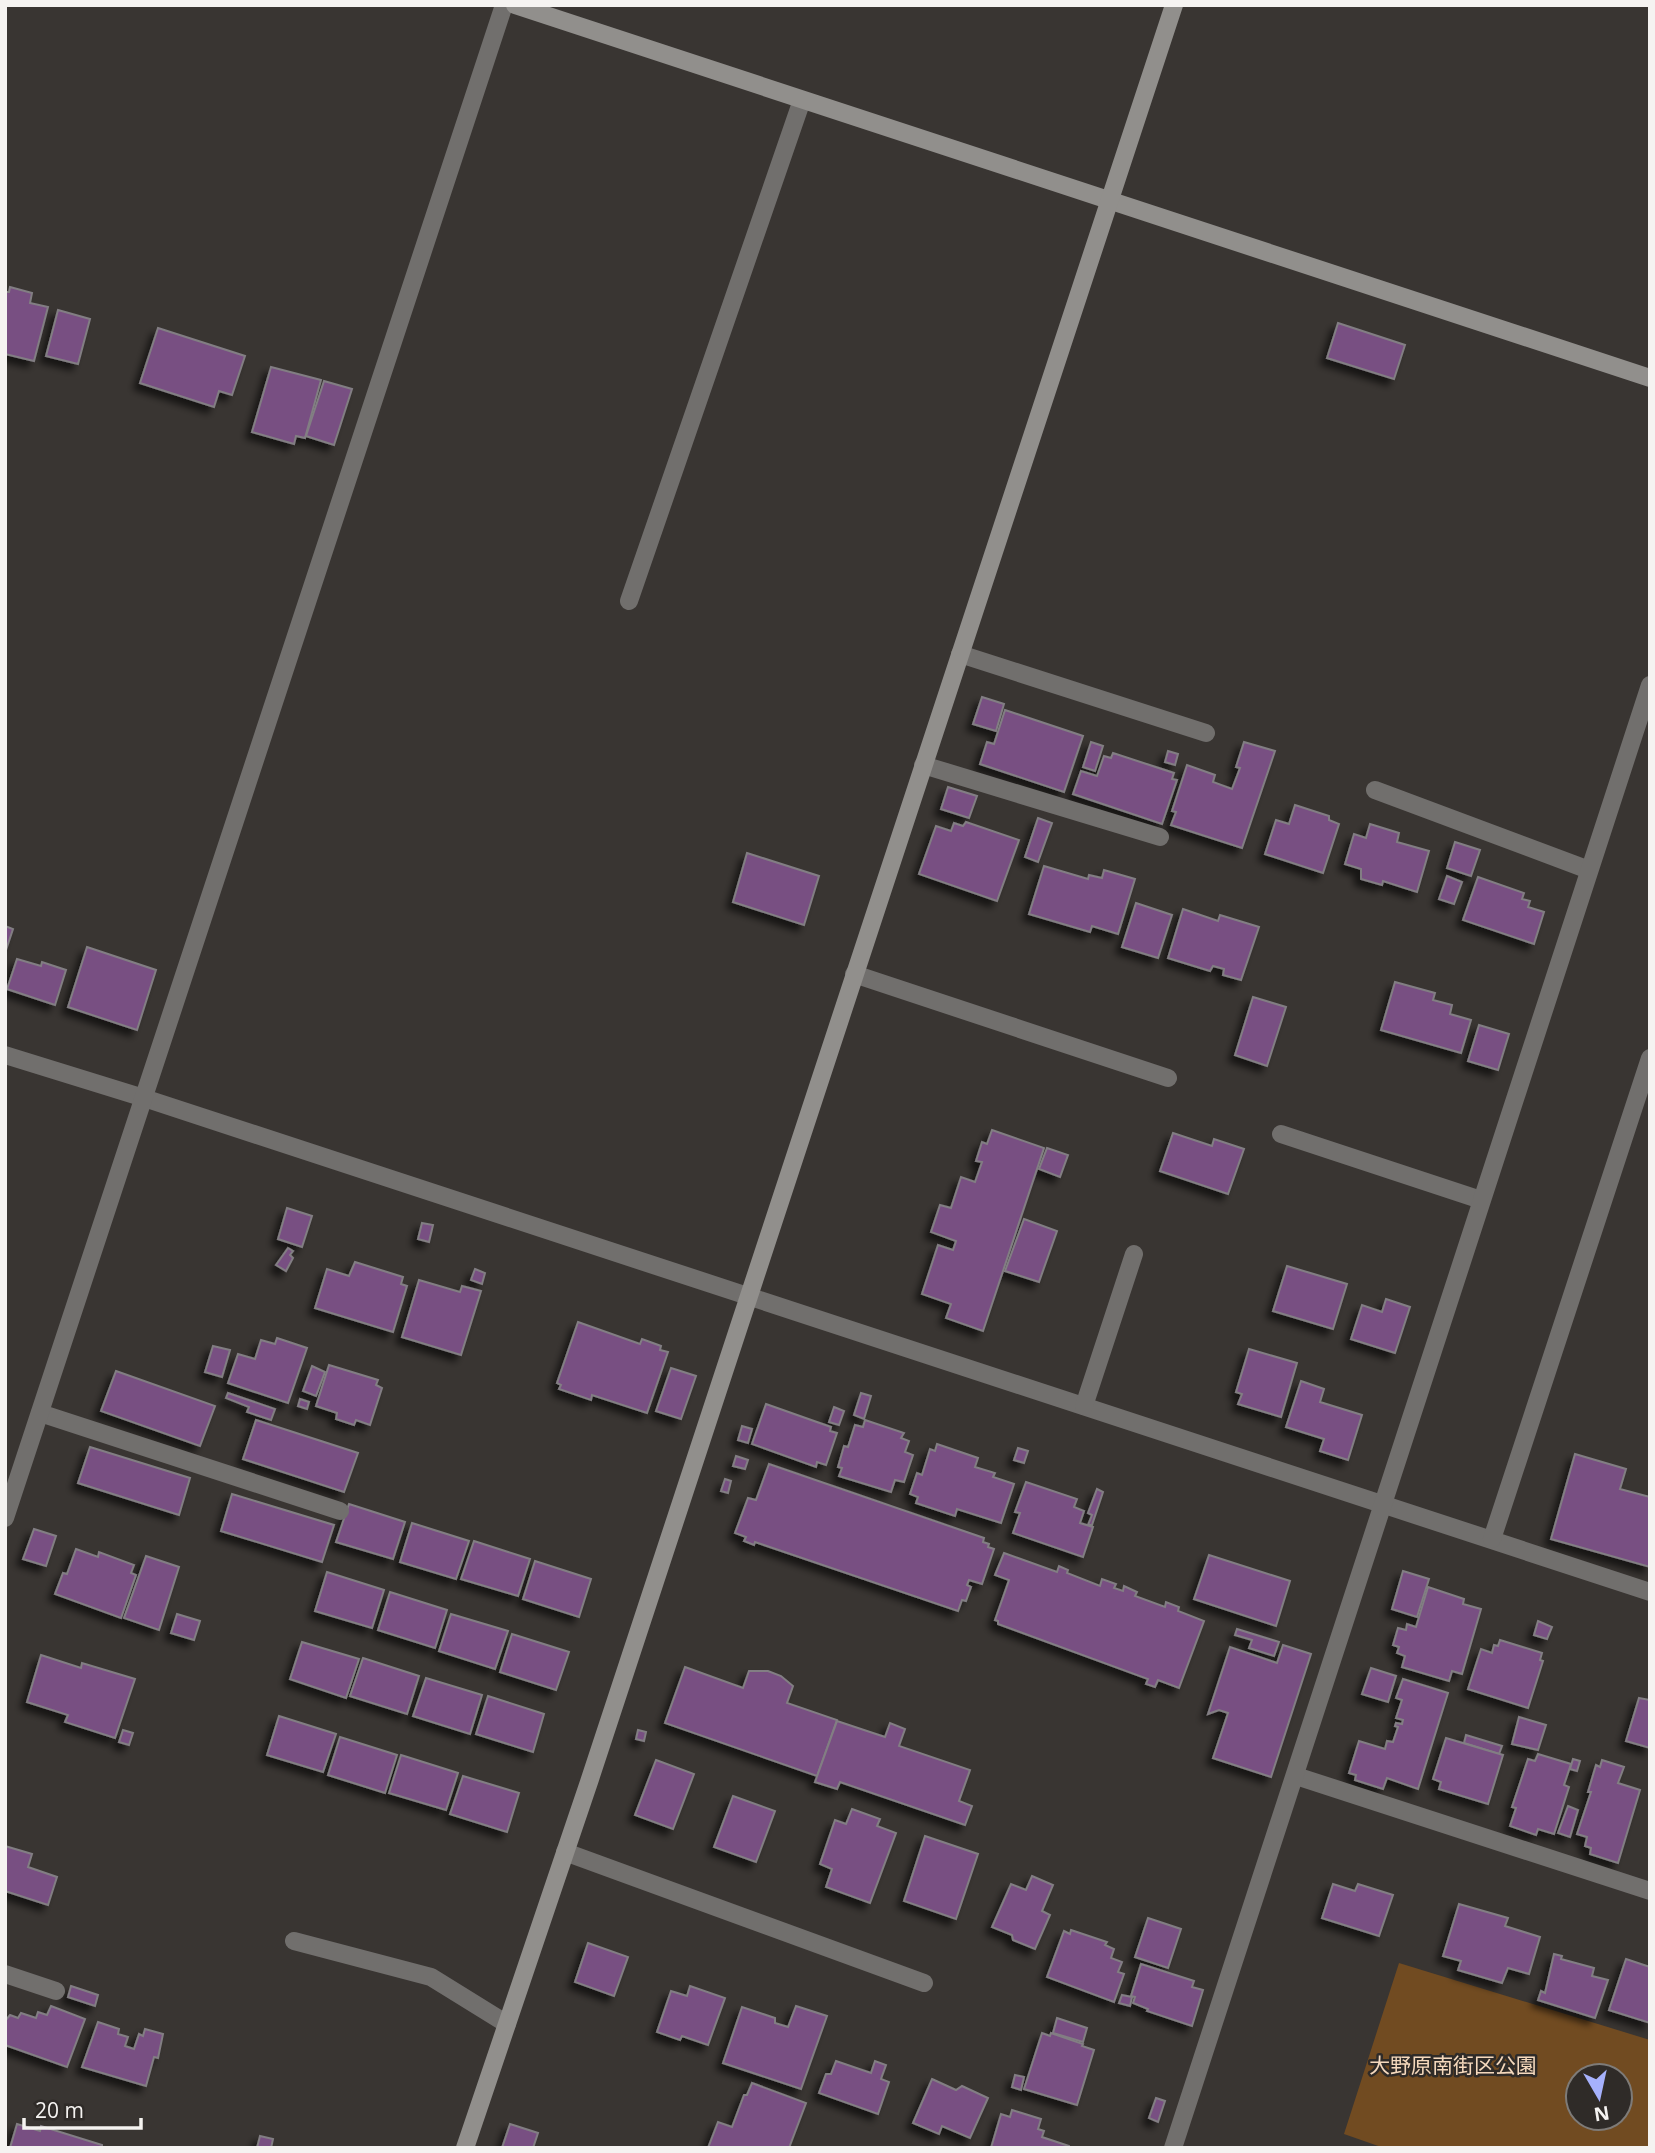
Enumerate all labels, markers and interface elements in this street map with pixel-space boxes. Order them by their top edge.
park label: 大野原南街区公園 [1369,2051,1537,2079]
north arrow [1564,2062,1634,2132]
scale bar [24,2086,142,2130]
text: 20 m [35,2096,84,2124]
text: N [1592,2100,1611,2128]

